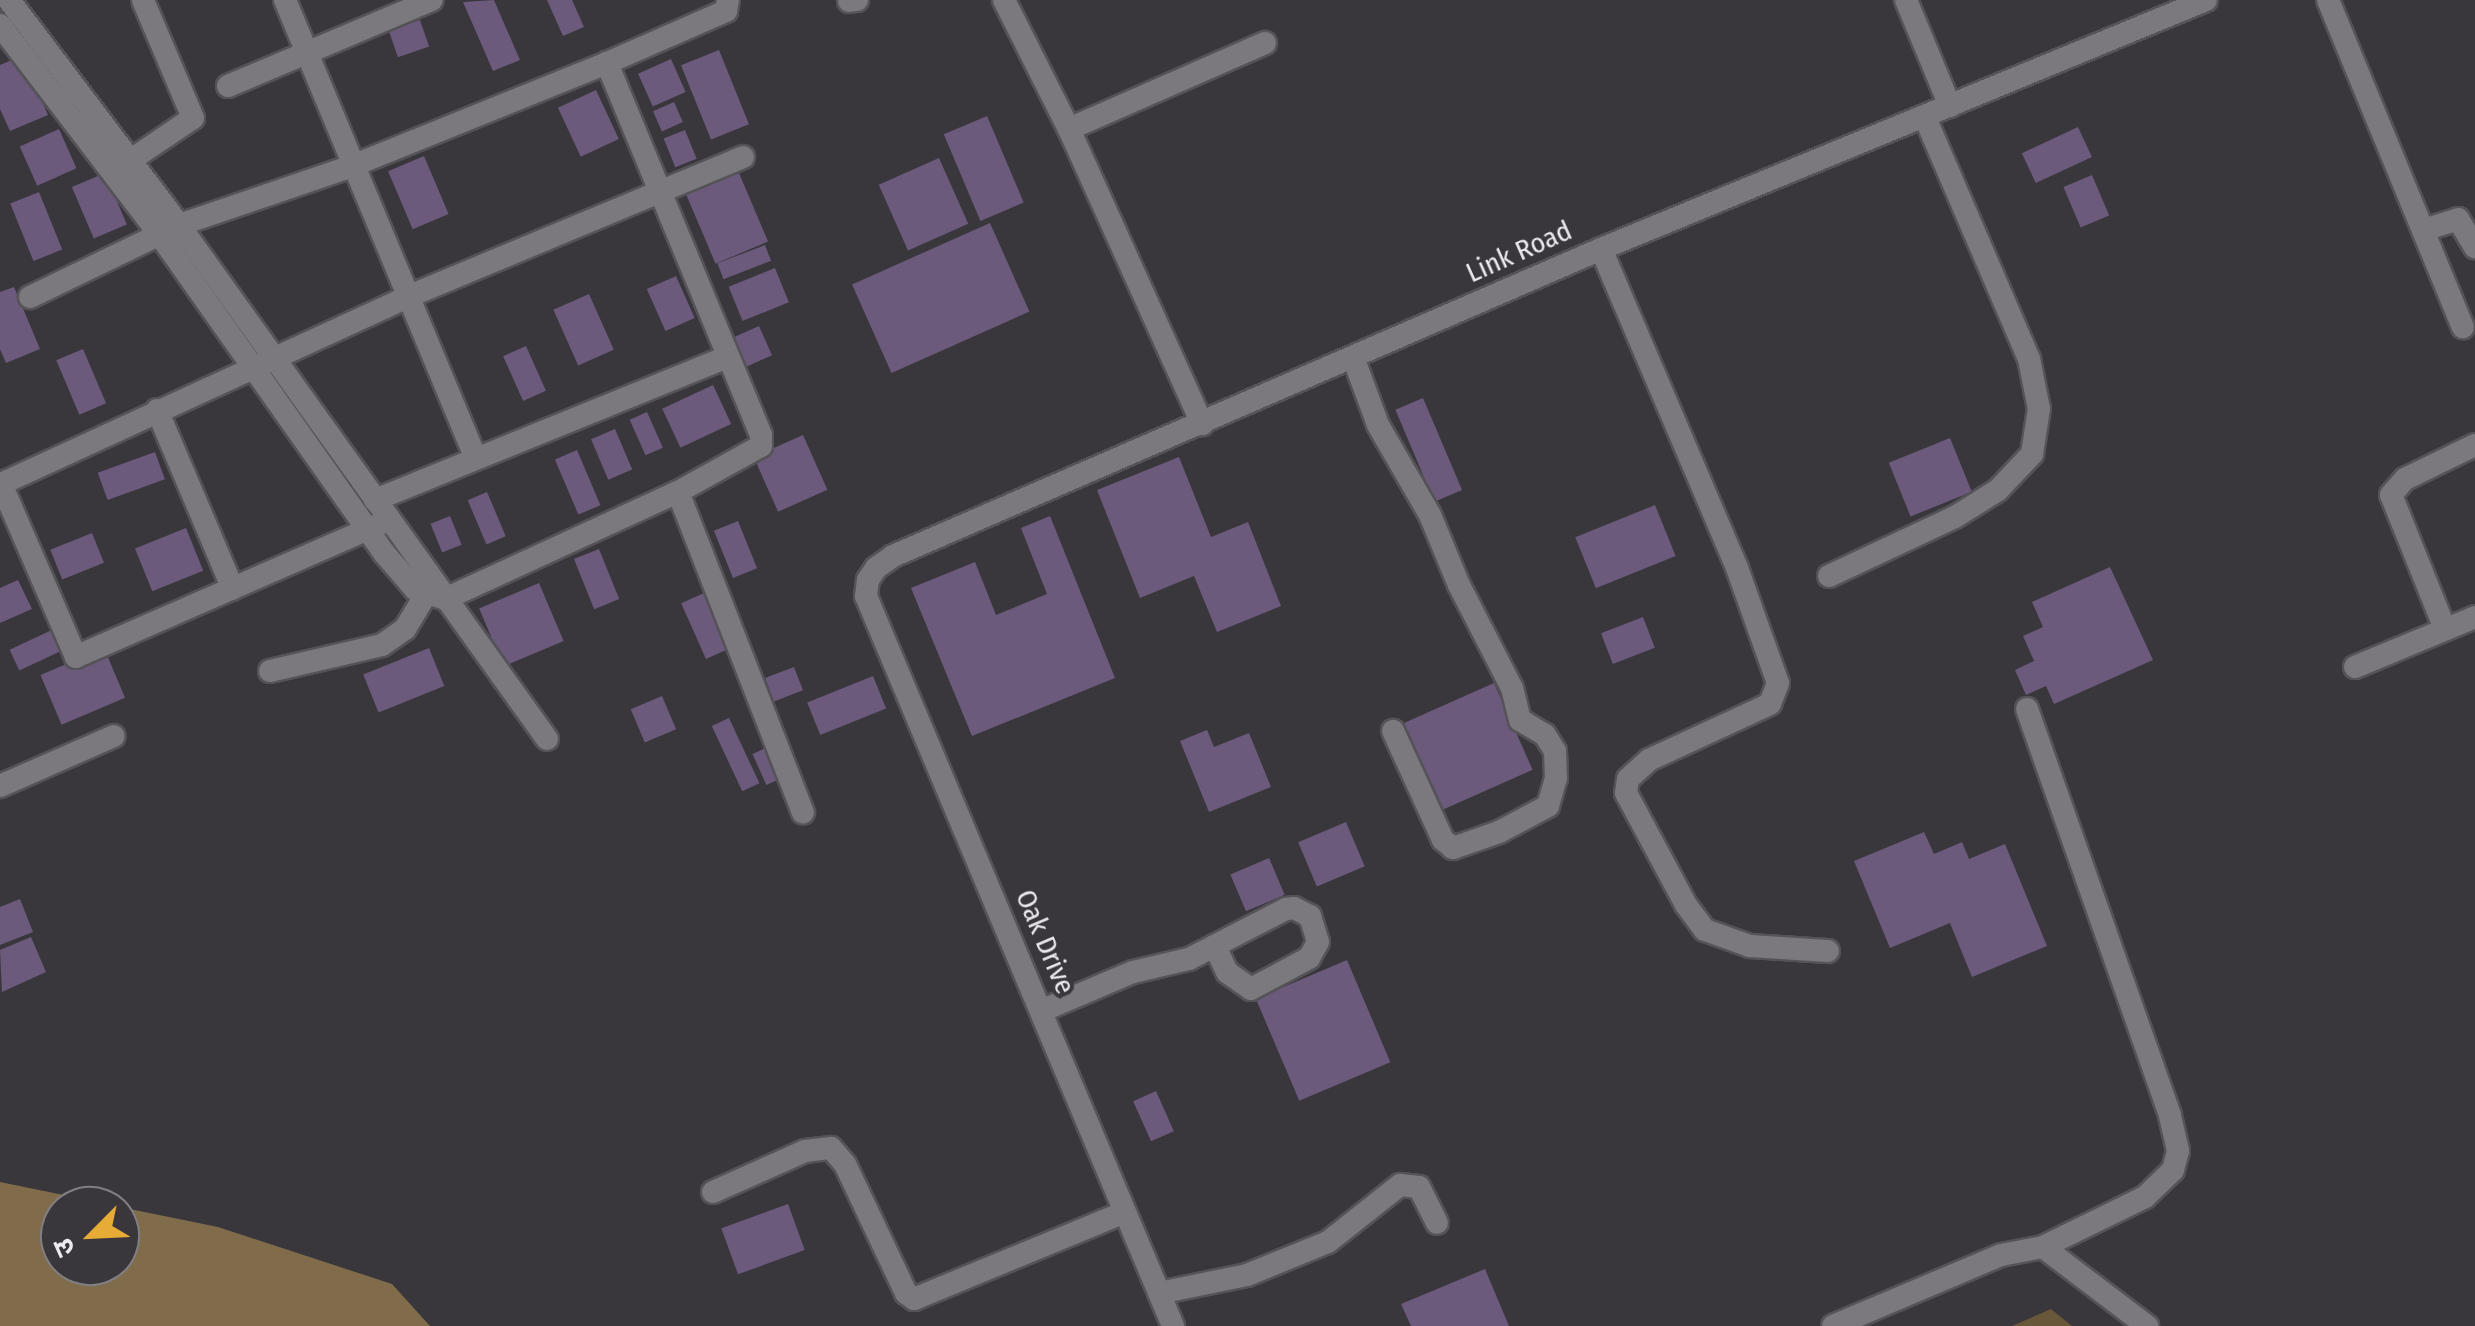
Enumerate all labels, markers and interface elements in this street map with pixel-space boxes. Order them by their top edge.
street label: Link Road [1461,214,1577,290]
street label: Oak Drive [1008,885,1082,999]
north arrow [40,1186,140,1286]
text: उ [46,1233,82,1262]

